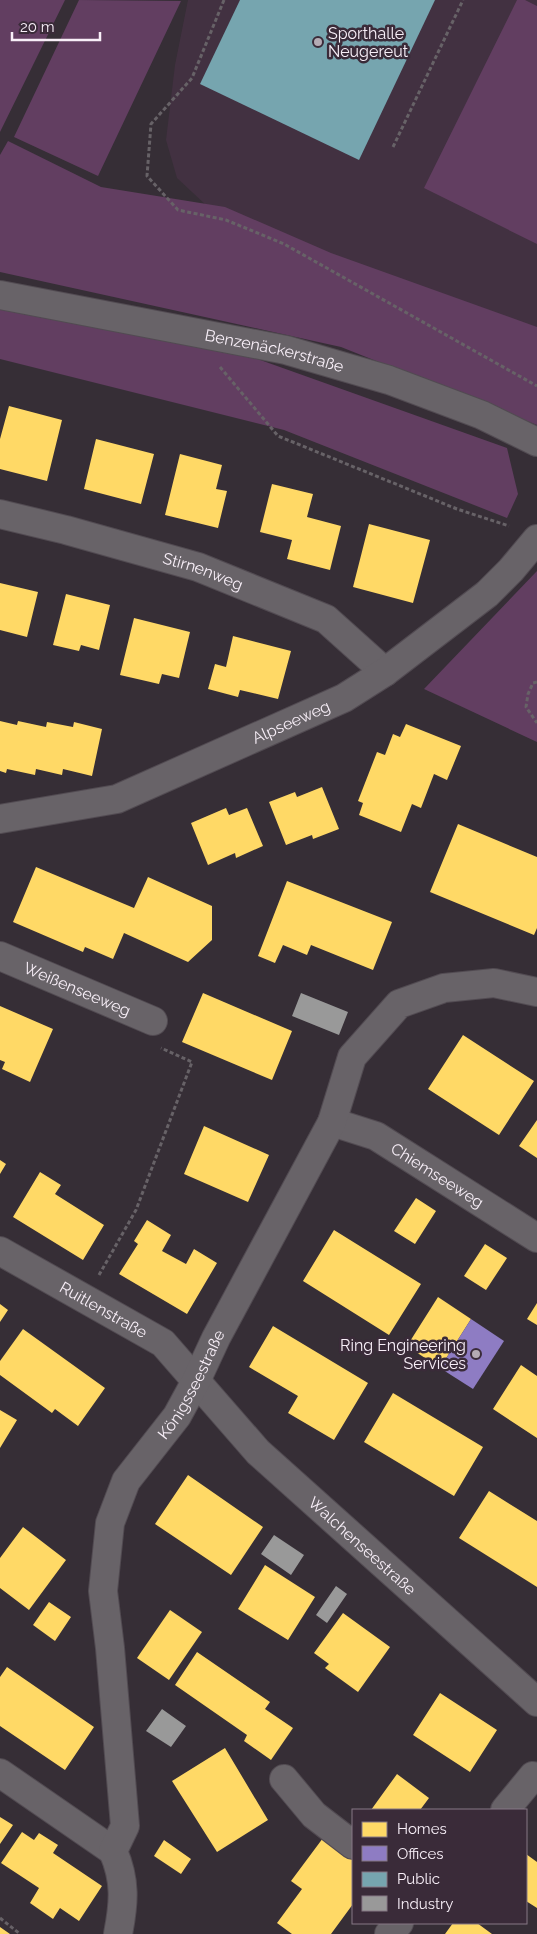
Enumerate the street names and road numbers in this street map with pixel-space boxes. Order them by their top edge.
street label: Benzenäckerstraße [203,326,346,376]
street label: Stirnenweg [161,549,246,594]
street label: Alpseeweg [249,696,333,748]
street label: Weißenseeweg [21,958,134,1020]
street label: Chiemseeweg [387,1139,487,1212]
street label: Ruitlenstraße [56,1278,151,1342]
street label: Königsseestraße [154,1326,229,1443]
street label: Walchenseestraße [304,1493,420,1599]

